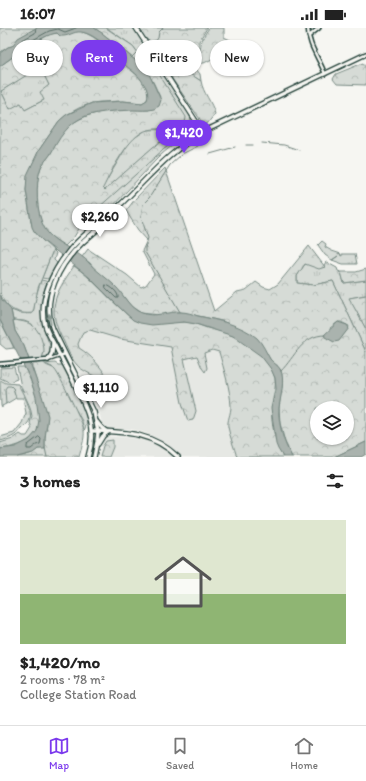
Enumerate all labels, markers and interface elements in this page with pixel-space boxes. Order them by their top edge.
text: 16:07 [20,5,55,23]
chip: Buy [12,40,63,76]
chip: Rent [71,40,127,76]
chip: Filters [135,40,202,76]
chip: New [210,40,264,76]
pin: $1,420 [151,120,217,154]
text: $1,420 [165,125,203,140]
pin: $2,260 [67,204,133,238]
text: $2,260 [81,209,119,224]
one-way arrow [47,312,53,325]
pin: $1,110 [68,375,134,409]
text: $1,110 [83,380,119,395]
map controls [310,401,354,445]
button: layers [310,401,354,445]
icon: filters [324,470,346,492]
text: 3 homes [20,471,80,491]
icon: home [147,546,219,618]
text: $1,420/mo [20,652,100,672]
text: 2 rooms · 78 m² [20,672,105,687]
text: College Station Road [20,687,136,702]
tab: Map [48,735,70,772]
tab: Saved [166,735,194,772]
tab: Home [290,735,318,772]

